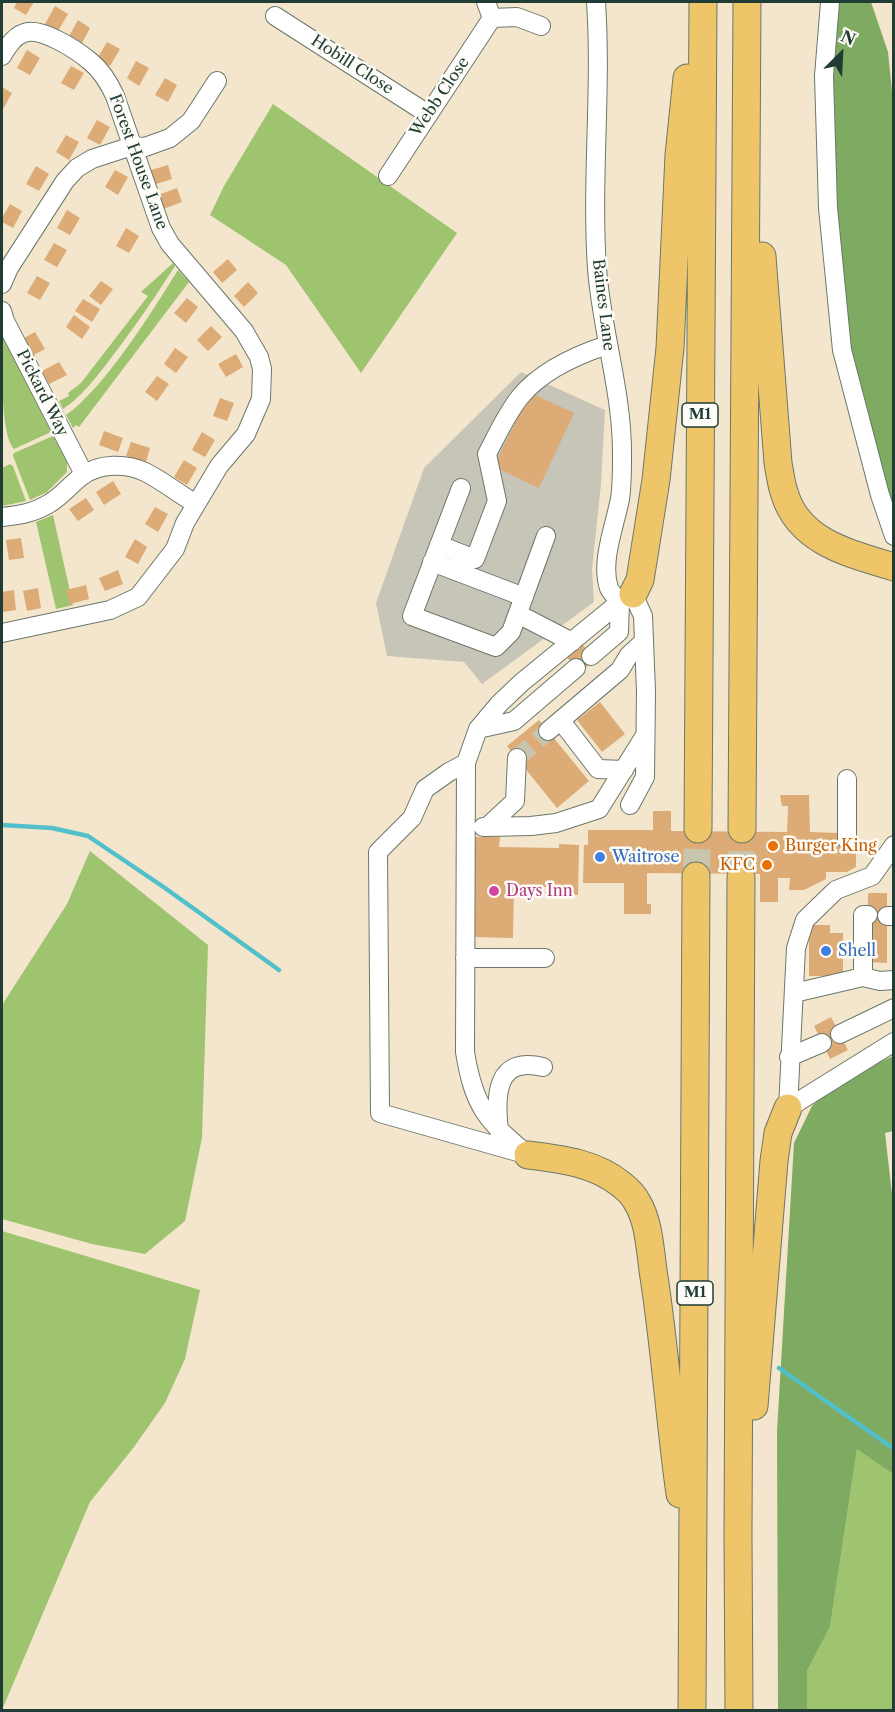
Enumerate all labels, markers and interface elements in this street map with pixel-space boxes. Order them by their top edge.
north arrow [811,24,871,84]
text: N [838,26,859,50]
street label: Hobill Close [307,31,397,99]
street label: Webb Close [406,54,474,140]
street label: Forest House Lane [105,92,171,232]
street label: Baines Lane [588,258,618,352]
street label: Pickard Way [12,346,72,440]
road number: M1 [682,403,718,427]
place label: Burger King [785,836,877,856]
marker: Burger King [766,839,780,853]
place label: Waitrose [612,847,679,867]
marker: Waitrose [593,850,607,864]
place label: KFC [720,855,755,875]
marker: KFC [760,858,774,872]
place label: Days Inn [506,881,573,901]
marker: Days Inn [487,884,501,898]
place label: Shell [838,941,876,961]
marker: Shell [819,944,833,958]
road number: M1 [677,1281,713,1305]

